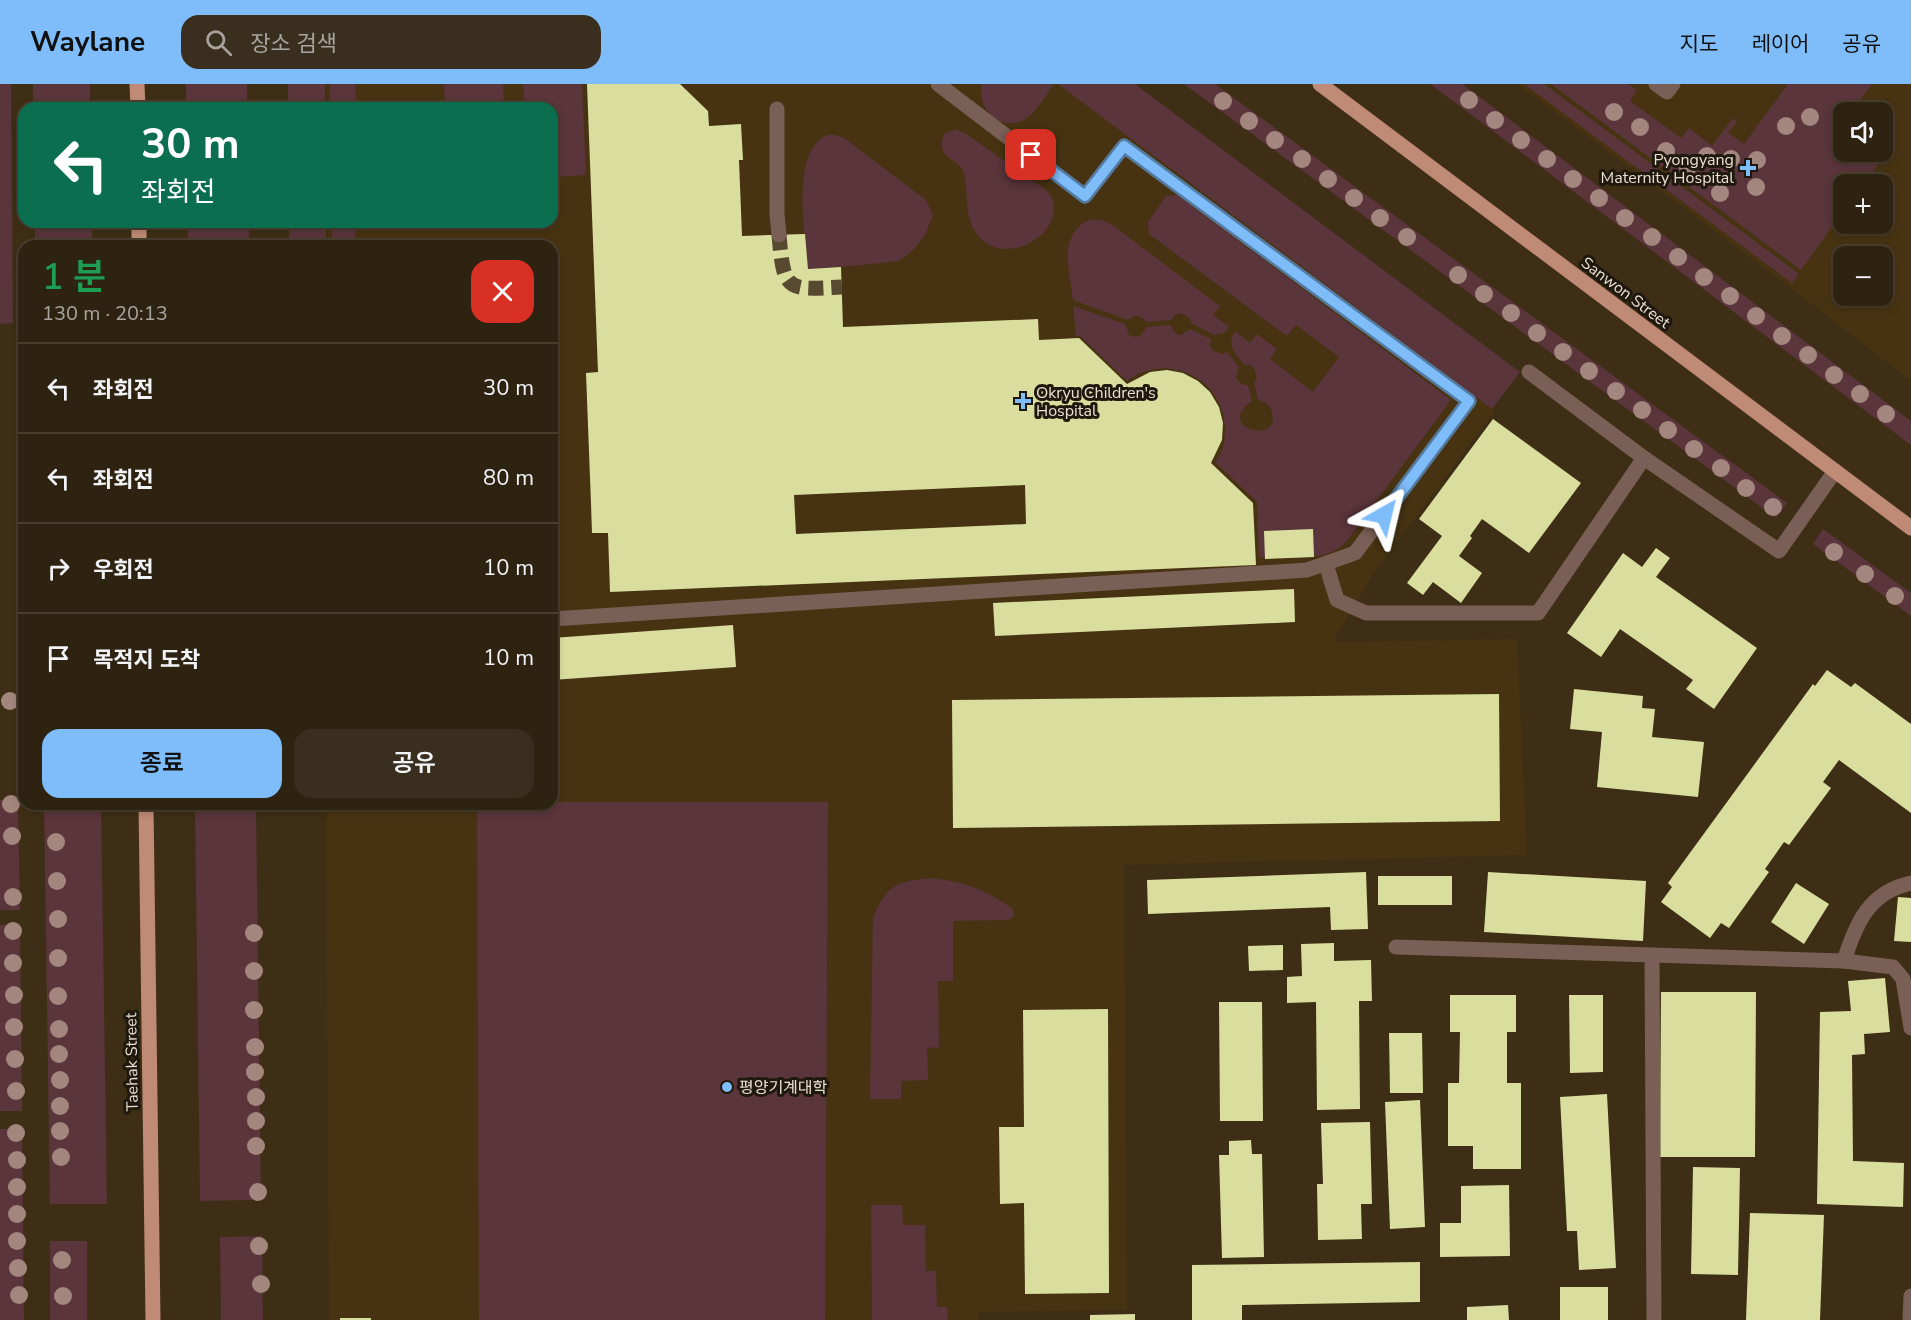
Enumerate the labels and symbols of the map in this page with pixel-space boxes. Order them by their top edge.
pin [1005,129,1056,180]
place label: Pyongyang Maternity Hospital [1601,149,1734,189]
marker: Pyongyang Maternity Hospital [1739,159,1757,177]
street label: Sanwon Street [1576,252,1675,334]
place label: Okryu Children's Hospital [1036,382,1156,422]
marker: Okryu Children's Hospital [1014,392,1032,410]
position arrow [1352,483,1416,547]
street label: Taehak Street [120,1012,144,1112]
place label: 평양기계대학 [739,1077,828,1099]
marker: 평양기계대학 [720,1080,734,1094]

